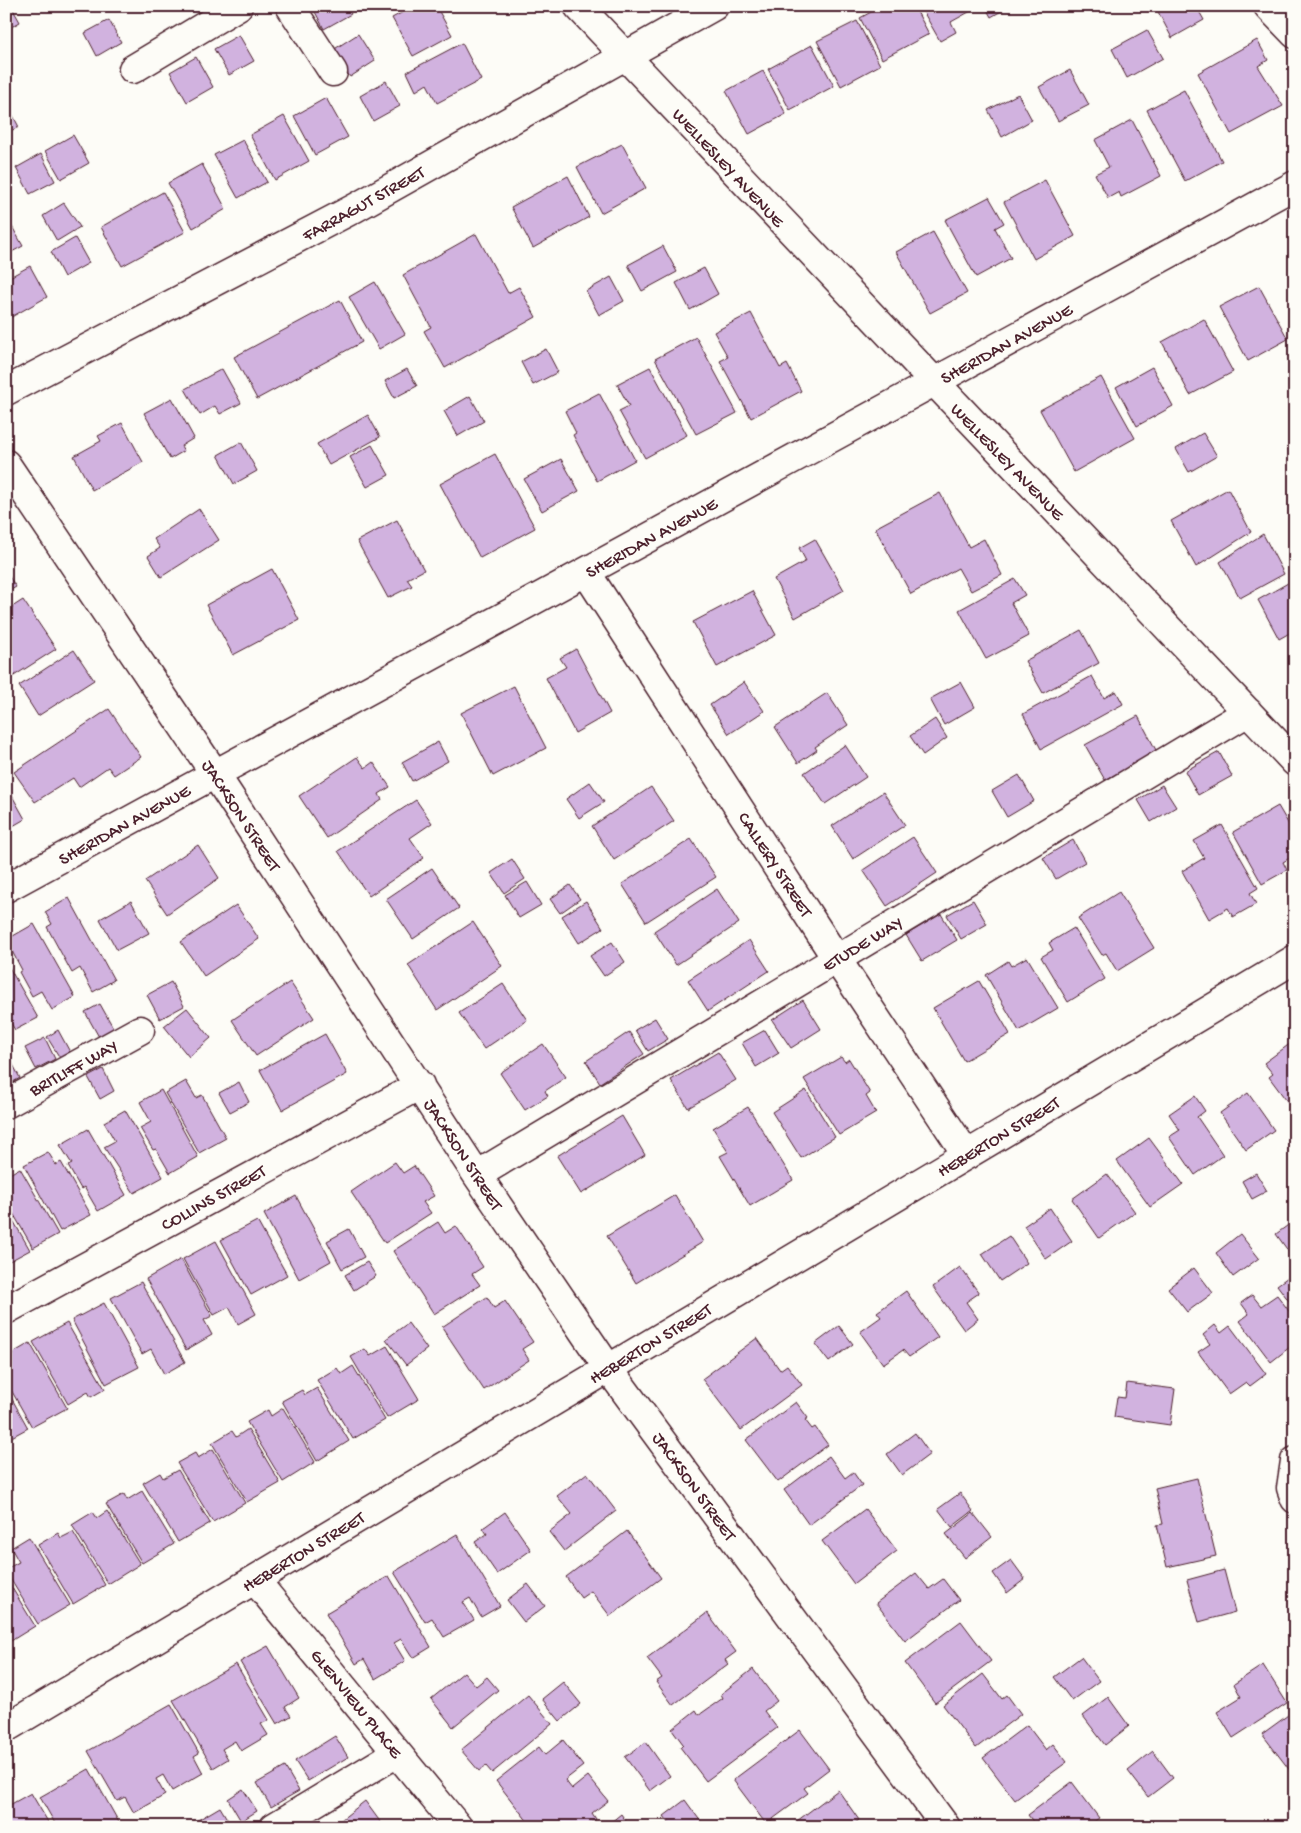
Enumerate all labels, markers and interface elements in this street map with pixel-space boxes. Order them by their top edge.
street label: WELLESLEY AVENUE [667,105,788,233]
street label: FARRAGUT STREET [299,162,430,248]
street label: SHERIDAN AVENUE [938,300,1077,390]
street label: WELLESLEY AVENUE [945,400,1068,526]
street label: SHERIDAN AVENUE [583,494,722,584]
street label: JACKSON STREET [196,757,284,877]
street label: SHERIDAN AVENUE [56,781,195,871]
street label: CALLERY STREET [732,809,816,923]
street label: ETUDE WAY [819,913,907,977]
street label: BRITLIFF WAY [25,1036,122,1103]
street label: HEBERTON STREET [934,1093,1065,1183]
street label: JACKSON STREET [418,1096,506,1216]
street label: COLLINS STREET [158,1161,271,1237]
street label: HEBERTON STREET [586,1300,717,1390]
street label: JACKSON STREET [647,1429,740,1547]
street label: HEBERTON STREET [239,1508,370,1598]
street label: GLENVIEW PLACE [305,1646,406,1764]

